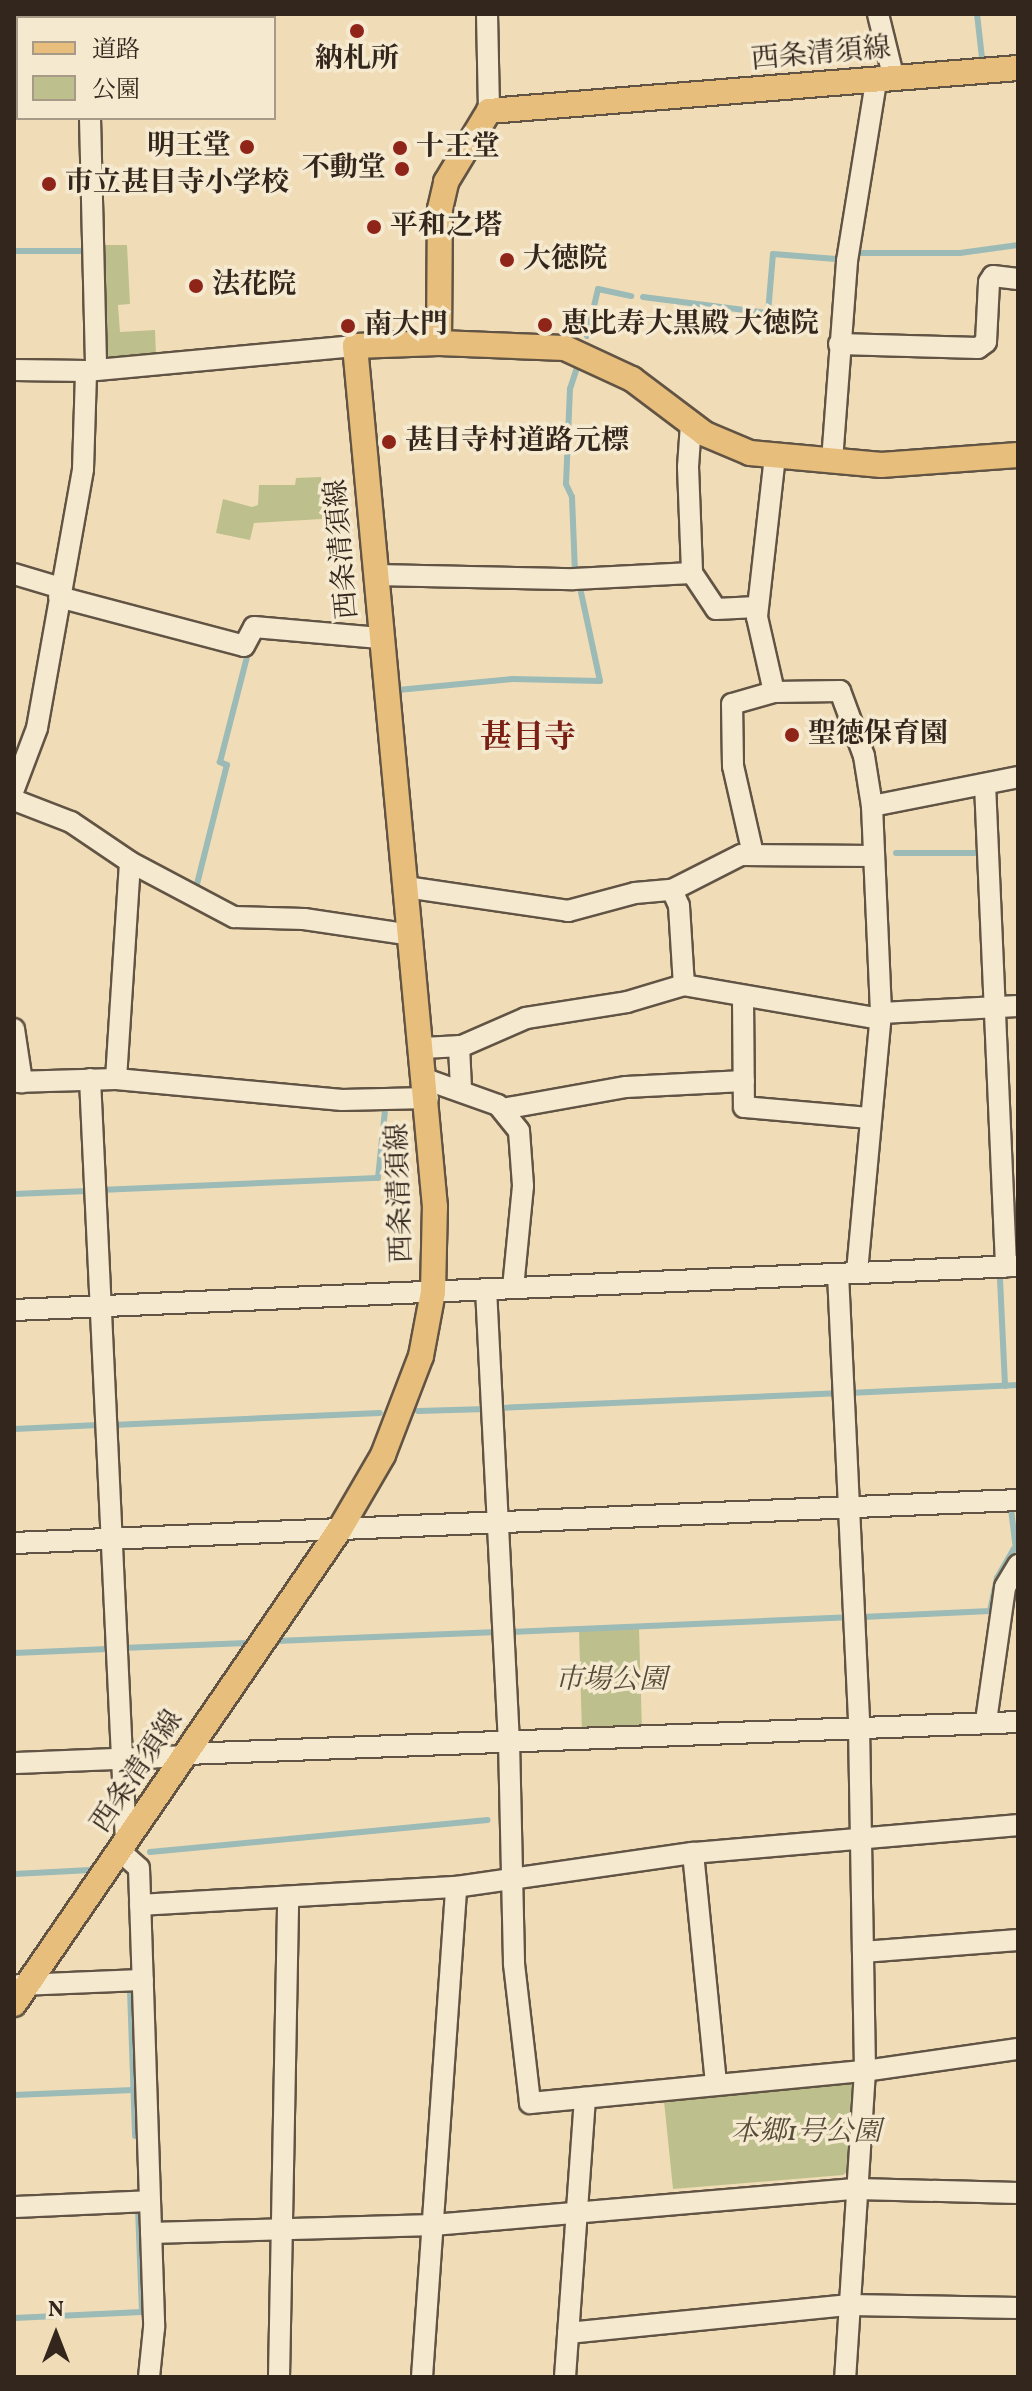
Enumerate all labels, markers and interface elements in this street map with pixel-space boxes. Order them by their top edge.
legend [16,16,276,120]
marker: 納札所 [348,22,366,40]
street label: 西条清須線 [750,32,892,78]
text: 道路 [92,34,140,68]
place label: 納札所 [315,43,399,77]
text: 公園 [92,74,140,108]
place label: 明王堂 [147,130,231,164]
place label: 十王堂 [416,131,500,165]
marker: 明王堂 [238,138,256,156]
marker: 十王堂 [391,139,409,157]
place label: 不動堂 [302,152,386,186]
marker: 不動堂 [393,160,411,178]
place label: 市立甚目寺小学校 [65,167,289,201]
marker: 市立甚目寺小学校 [40,175,58,193]
place label: 平和之塔 [390,210,502,244]
marker: 平和之塔 [365,218,383,236]
place label: 大徳院 [523,243,607,277]
marker: 大徳院 [498,251,516,269]
place label: 法花院 [212,269,296,303]
marker: 法花院 [187,277,205,295]
place label: 恵比寿大黒殿 大徳院 [561,308,819,342]
place label: 南大門 [364,309,448,343]
marker: 恵比寿大黒殿 大徳院 [536,316,554,334]
marker: 南大門 [339,317,357,335]
place label: 甚目寺村道路元標 [405,425,629,459]
marker: 甚目寺村道路元標 [380,433,398,451]
street label: 西条清須線 [320,478,366,620]
place label: 聖徳保育園 [808,718,948,752]
district label: 甚目寺 [480,720,576,758]
marker: 聖徳保育園 [783,726,801,744]
street label: 西条清須線 [382,1122,420,1264]
park label: 市場公園 [555,1664,667,1698]
street label: 西条清須線 [85,1705,191,1839]
park label: 本郷1号公園 [731,2116,881,2150]
north arrow [16,2295,96,2375]
text: N [48,2295,64,2326]

